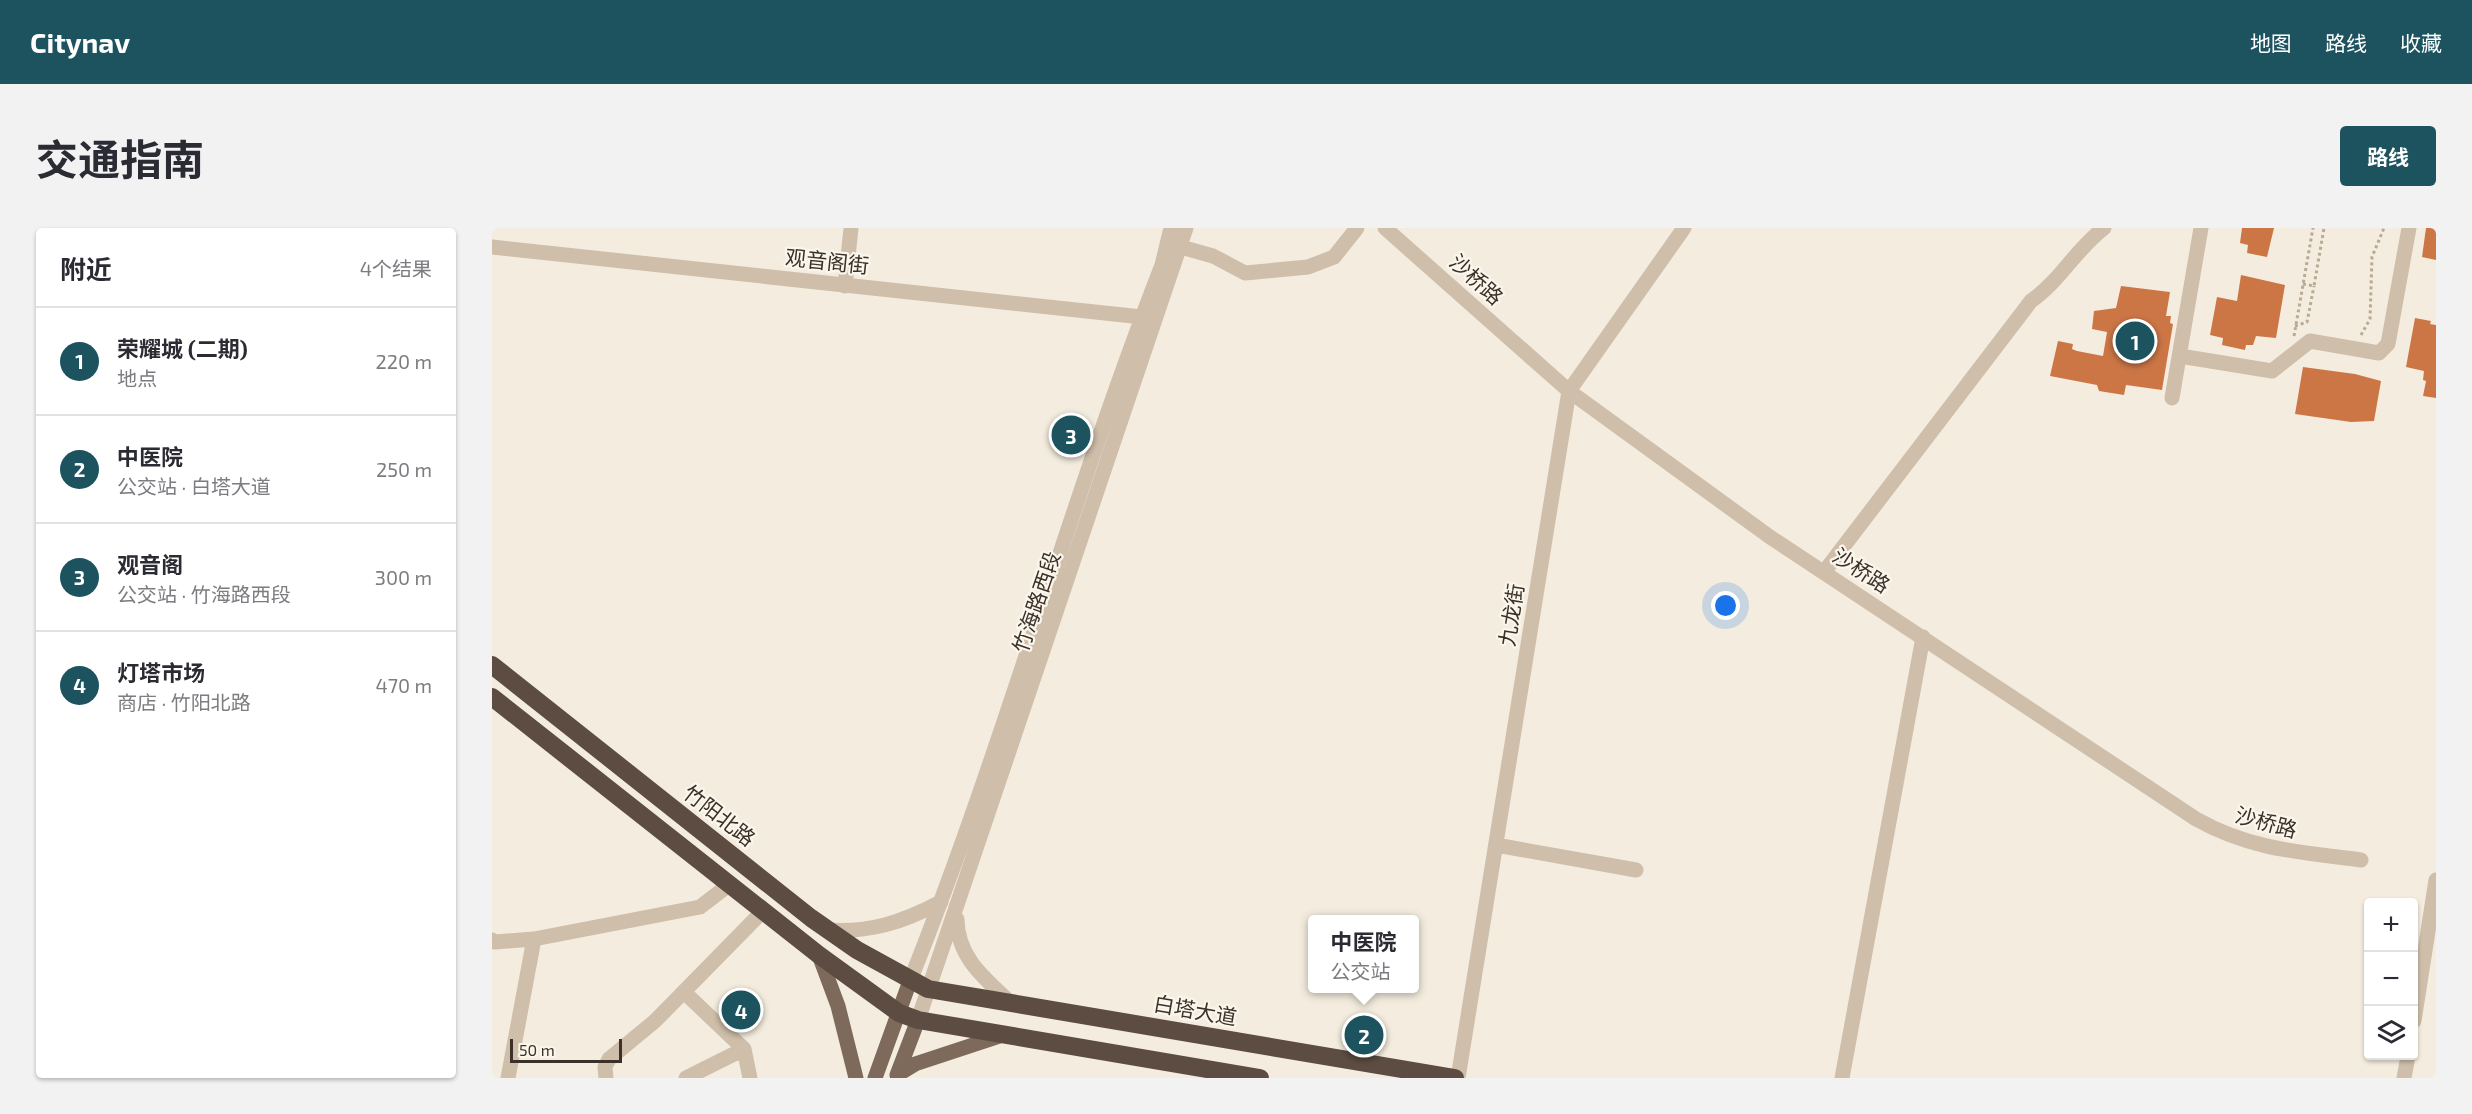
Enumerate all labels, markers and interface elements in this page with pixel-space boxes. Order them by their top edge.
text: Citynav [30,25,130,59]
text: 地图 [2250,30,2292,55]
text: 路线 [2325,30,2367,55]
text: 收藏 [2400,30,2442,55]
button: 路线 [2340,126,2436,186]
text: 交通指南 [36,133,204,183]
street label: 观音阁街 [784,244,870,277]
street label: 沙桥路 [1445,249,1509,309]
text: 附近 [60,253,112,284]
text: 4个结果 [360,256,432,280]
pin: 1 [2116,318,2154,364]
text: 荣耀城 (二期) [117,335,248,361]
text: 1 [75,349,84,373]
text: 220 m [375,349,432,373]
text: 地点 [117,366,157,390]
pin: 3 [1052,412,1090,458]
text: 中医院 [117,443,183,469]
text: 2 [74,457,85,481]
text: 250 m [376,457,432,481]
text: 公交站 · 白塔大道 [117,474,271,498]
street label: 沙桥路 [1829,542,1895,597]
street label: 竹海路西段 [1007,548,1064,655]
text: 观音阁 [117,551,183,577]
text: 3 [74,565,85,589]
text: 300 m [375,565,432,589]
text: 公交站 · 竹海路西段 [117,582,291,606]
street label: 九龙街 [1493,582,1528,648]
your location [1711,591,1740,620]
text: 灯塔市场 [117,659,205,685]
text: 4 [73,673,86,697]
text: 470 m [375,673,432,697]
text: 商店 · 竹阳北路 [117,690,251,714]
street label: 竹阳北路 [679,779,761,851]
street label: 沙桥路 [2233,801,2300,842]
map controls [2364,898,2418,1060]
button: + [2364,898,2418,952]
popup [1308,915,1419,993]
text: 中医院 [1330,928,1397,954]
button: − [2364,952,2418,1006]
text: 公交站 [1330,959,1390,983]
pin: 4 [722,988,760,1032]
street label: 白塔大道 [1152,990,1239,1029]
button: layers [2364,1006,2418,1060]
pin: 2 [1344,1012,1384,1058]
scale bar [510,1036,622,1064]
text: 50 m [519,1040,555,1059]

